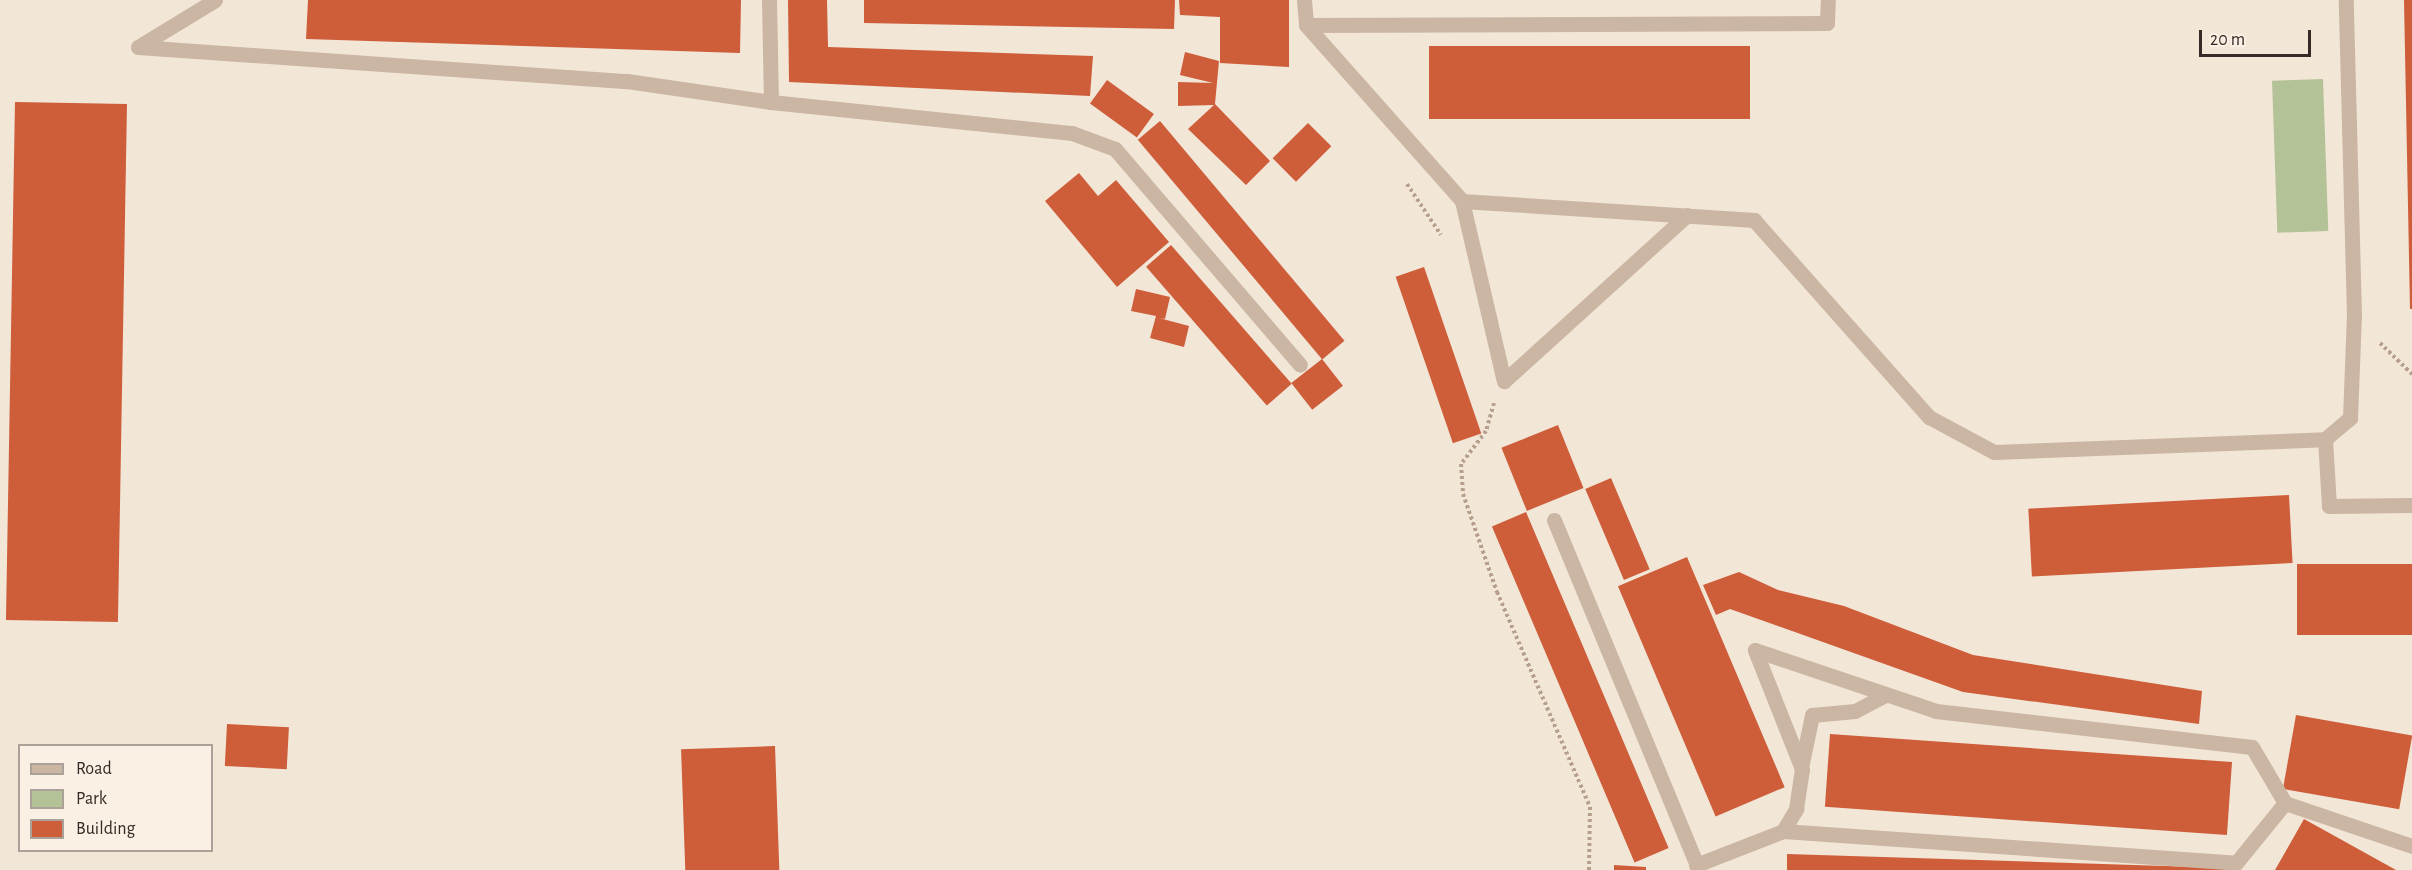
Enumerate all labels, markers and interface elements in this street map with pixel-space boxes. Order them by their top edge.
scale bar [2202,18,2314,56]
text: 20 m [2210,31,2245,49]
legend [18,744,213,852]
text: Road [76,760,112,778]
text: Park [76,790,107,808]
text: Building [76,820,135,838]

